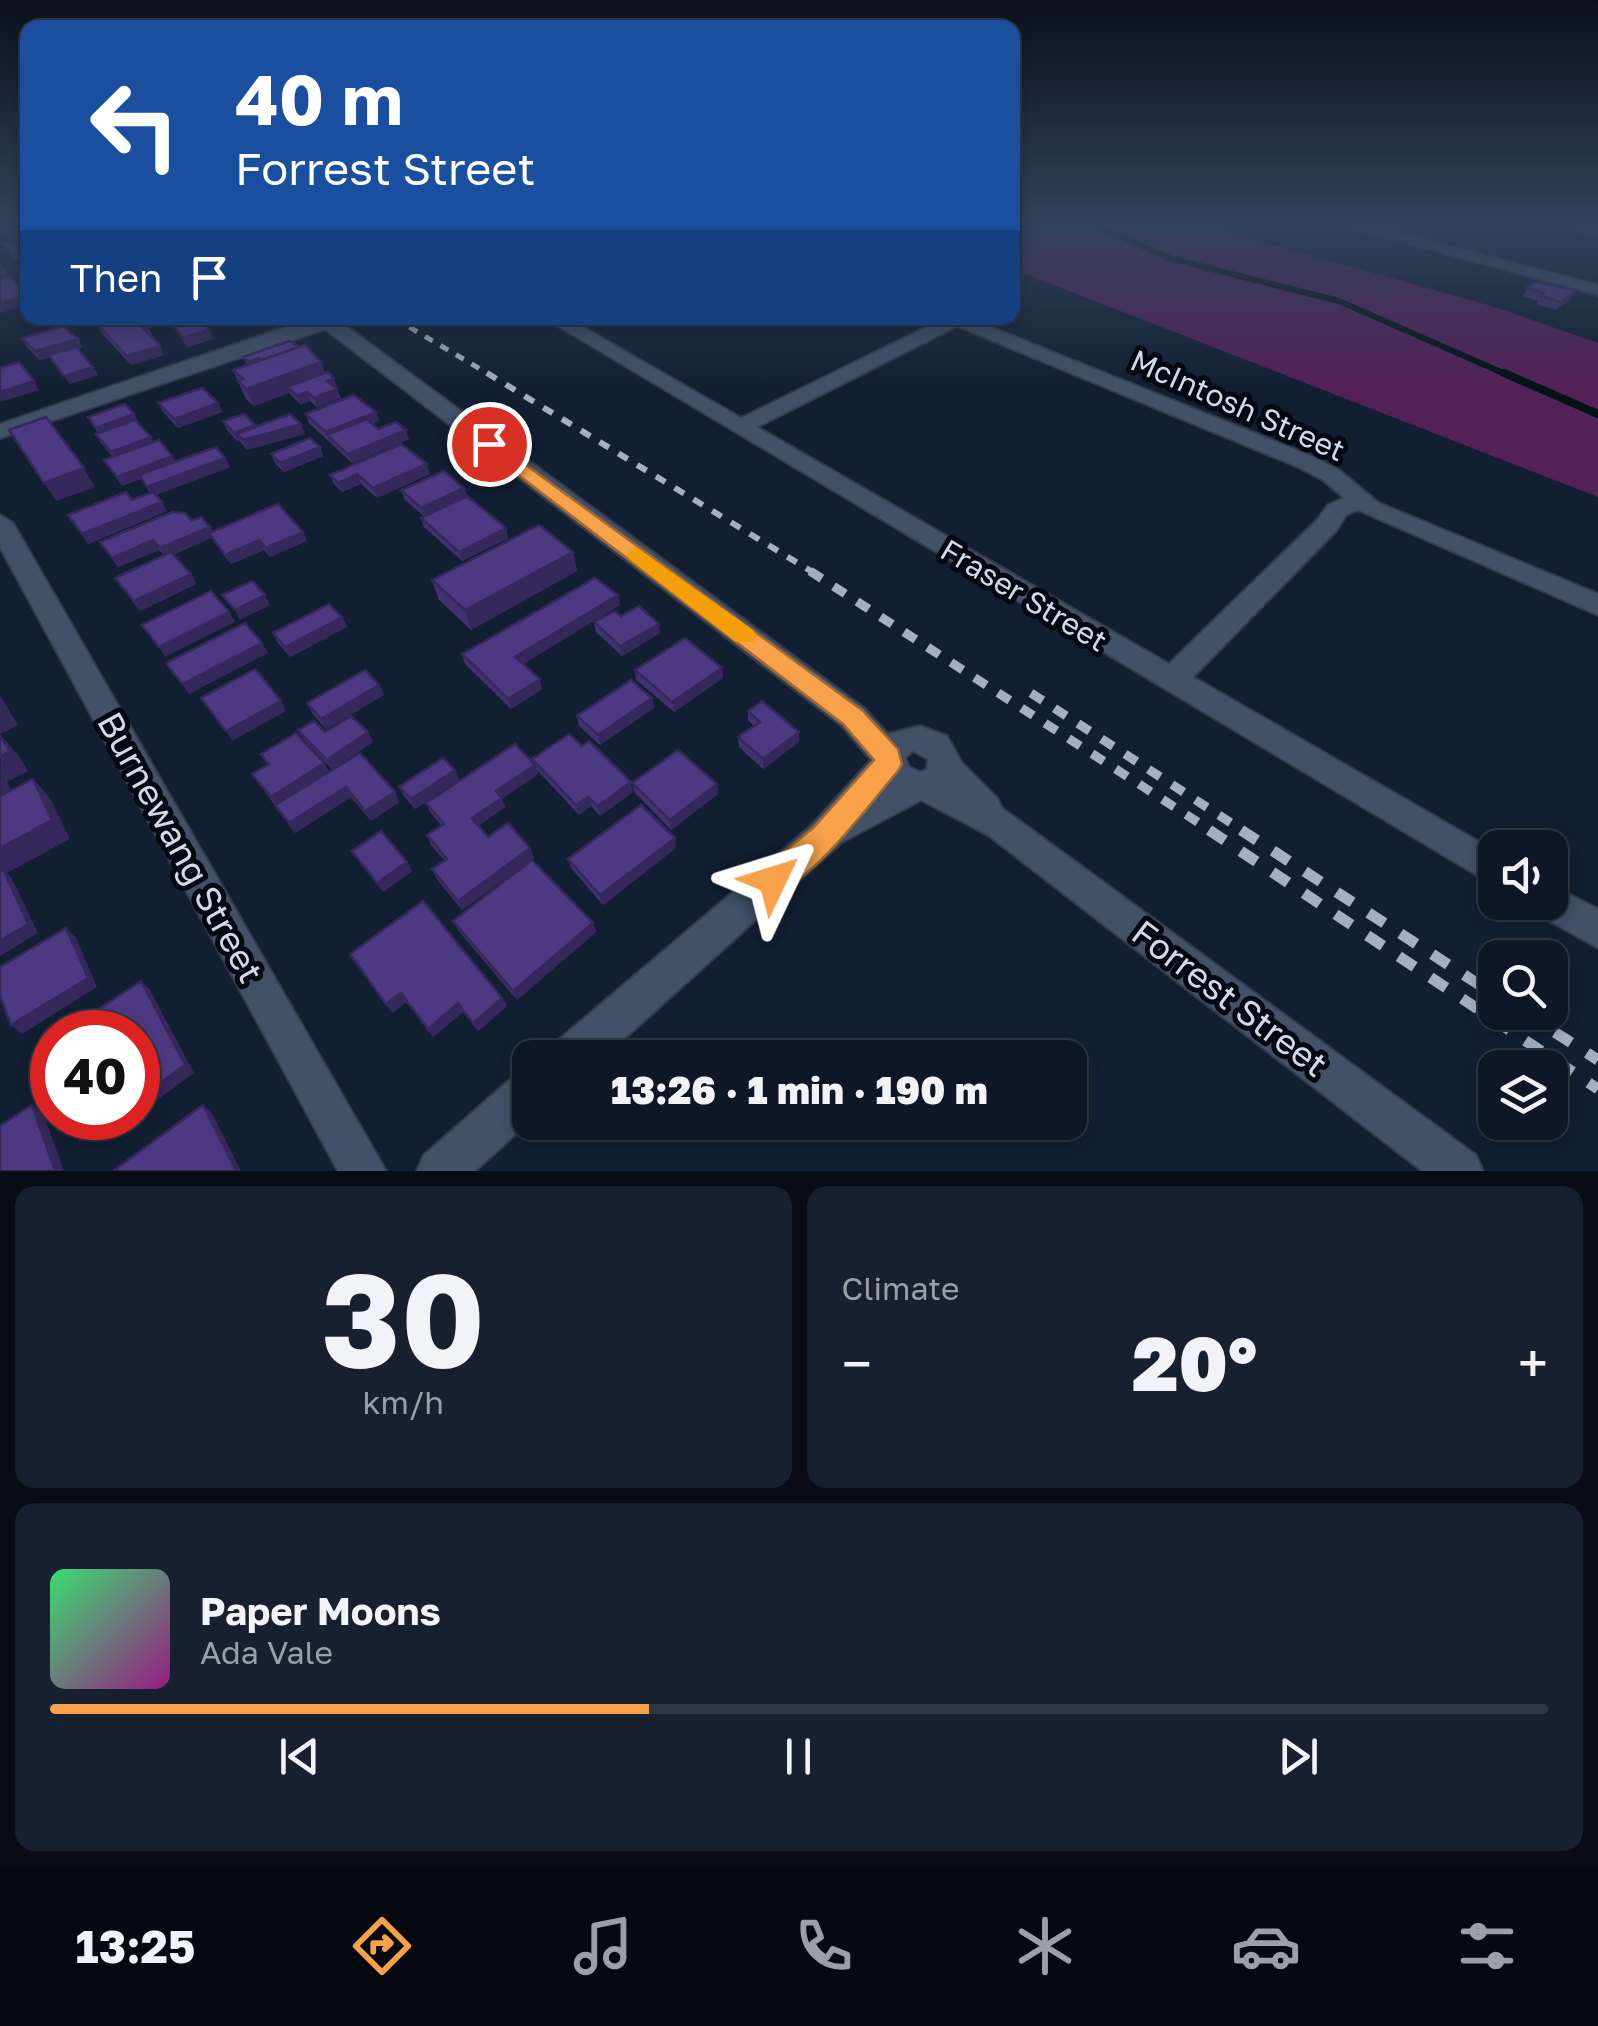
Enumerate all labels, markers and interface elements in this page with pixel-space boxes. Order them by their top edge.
text: 40 m [235,56,403,140]
icon: left [70,60,200,190]
text: Forrest Street [235,141,535,195]
icon: arrive [182,250,237,305]
text: Then [70,255,162,300]
street label: McIntosh Street [1125,342,1351,468]
pin [447,402,532,487]
icon: arrive [462,417,517,472]
street label: Fraser Street [934,531,1114,659]
street label: Burnewang Street [89,704,273,990]
position arrow [721,828,825,932]
map controls [1478,830,1568,1140]
button: sound [1478,830,1568,920]
street label: Forrest Street [1124,911,1336,1085]
button: search [1478,940,1568,1030]
speed limit sign: 40 [30,1010,160,1140]
button: layers [1478,1050,1568,1140]
text: 13:26 · 1 min · 190 m [611,1067,988,1112]
text: 30 [321,1240,485,1396]
text: Climate [842,1269,960,1307]
text: 20° [1132,1317,1257,1408]
text: − [842,1330,872,1396]
text: + [1518,1330,1548,1396]
text: km/h [363,1383,444,1421]
text: Paper Moons [200,1588,441,1633]
text: Ada Vale [200,1633,333,1671]
icon: previous [272,1729,327,1784]
icon: pause [771,1729,826,1784]
icon: next [1271,1729,1326,1784]
icon: directions [347,1911,417,1981]
icon: music [568,1911,638,1981]
icon: phone [789,1911,859,1981]
icon: climate [1010,1911,1080,1981]
icon: car [1231,1911,1301,1981]
icon: filters [1452,1911,1522,1981]
text: 13:25 [76,1919,196,1973]

